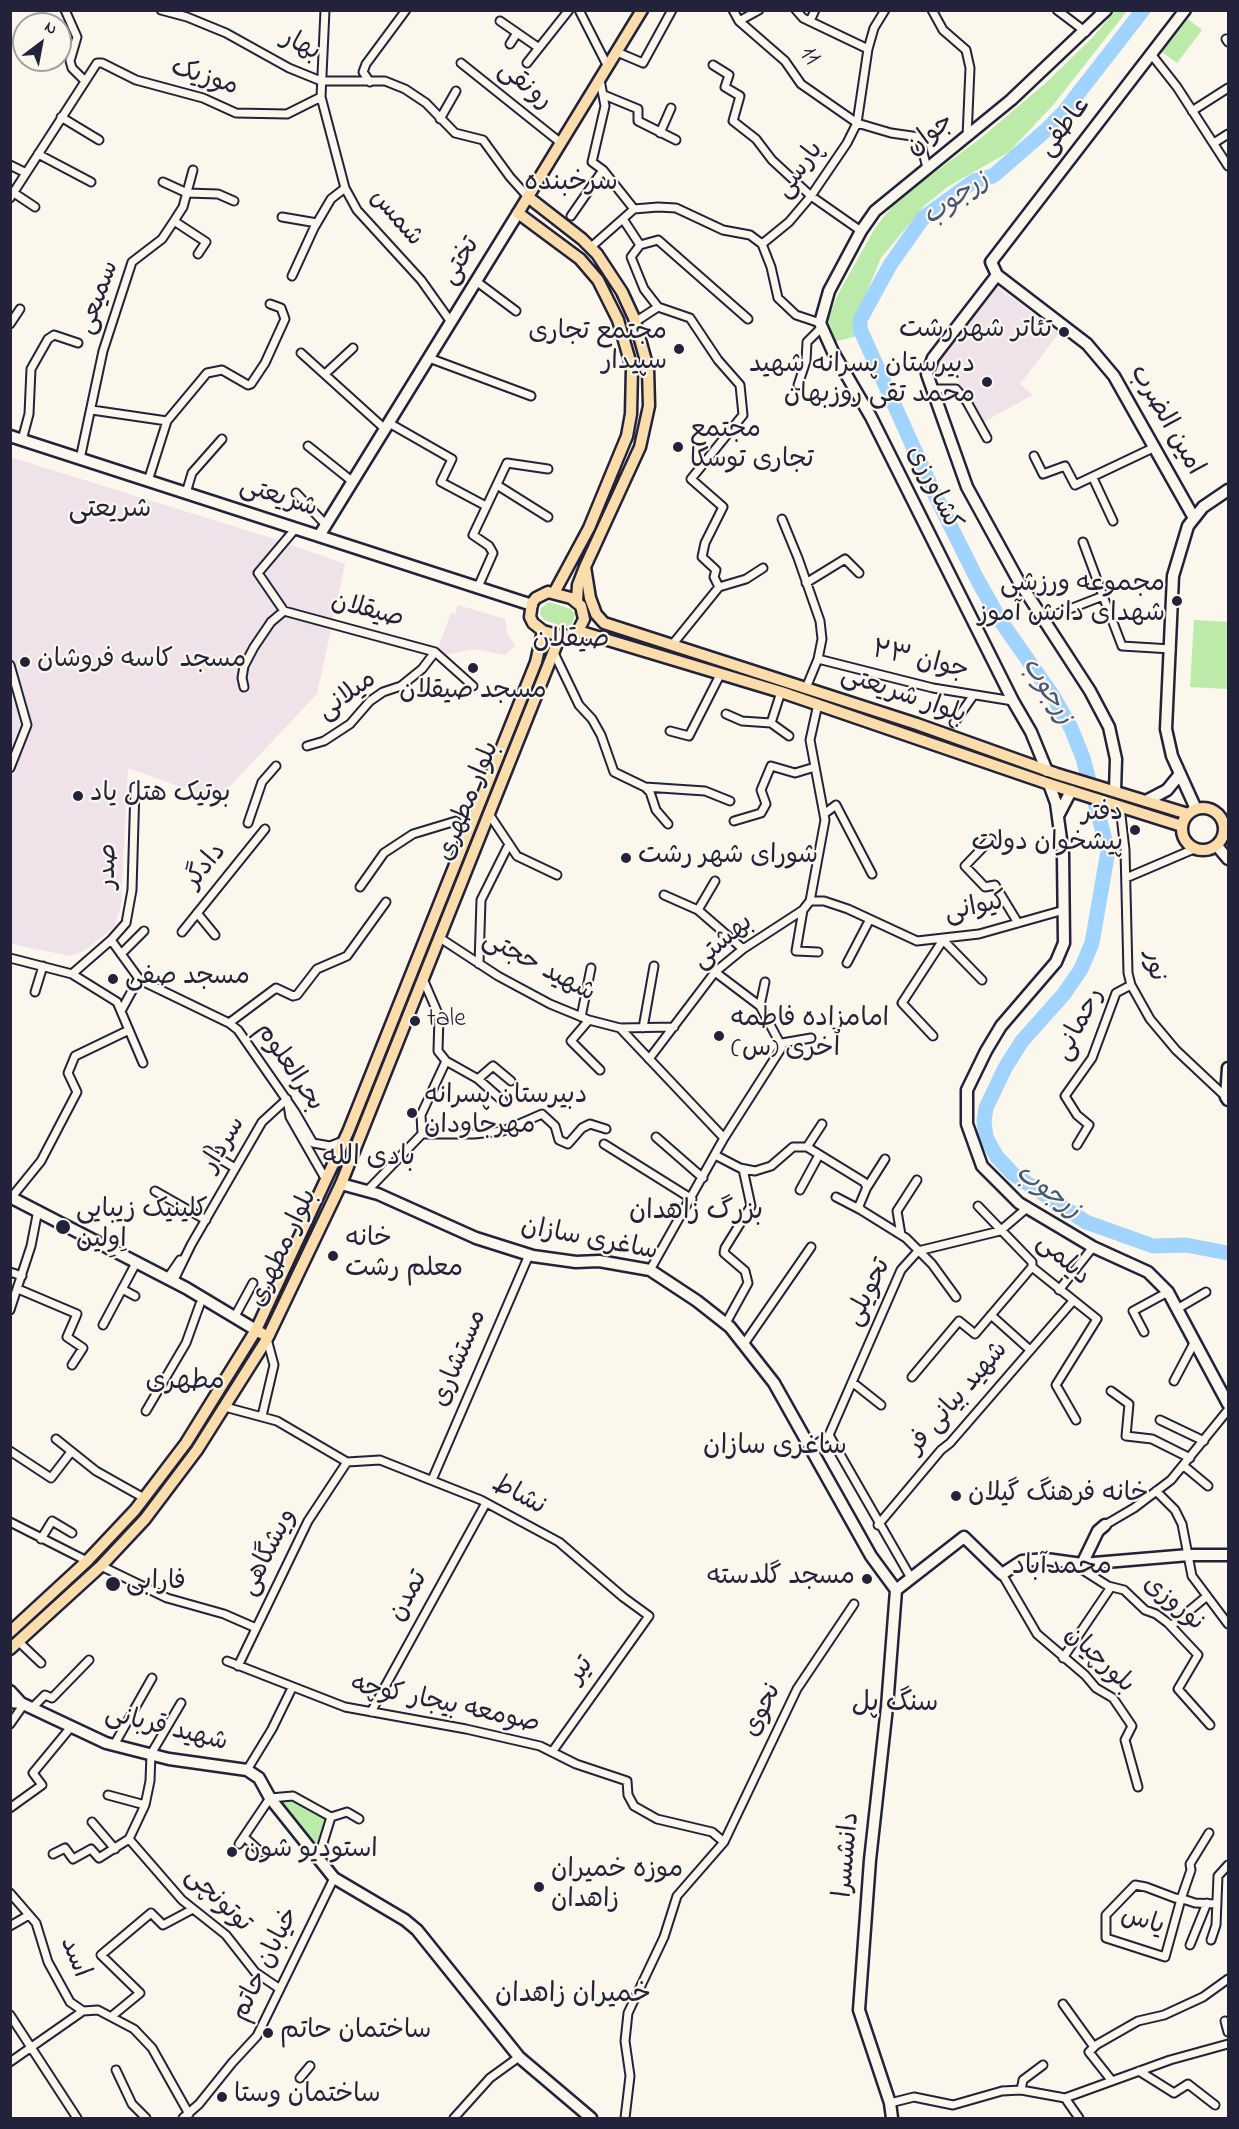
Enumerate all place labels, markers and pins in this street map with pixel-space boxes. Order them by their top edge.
place label: تئاتر شهر رشت [899,316,1052,348]
place label: مجتمع تجاری سپیدار [528,318,667,380]
marker: تئاتر شهر رشت [1057,325,1071,339]
marker: مجتمع تجاری سپیدار [672,342,686,356]
place label: دبیرستان پسرانه شهید محمد تقی روزبهان [749,351,975,412]
marker: دبیرستان پسرانه شهید محمد تقی روزبهان [980,375,994,389]
place label: مجتمع تجاری توسکا [690,416,814,478]
marker: مجتمع تجاری توسکا [671,440,685,454]
place label: مجموعه ورزشی شهدای دانش آموز [978,570,1165,632]
marker: مجموعه ورزشی شهدای دانش آموز [1170,594,1184,608]
place label: مسجد کاسه فروشان [37,646,246,678]
marker: مسجد کاسه فروشان [18,655,32,669]
marker: مسجد صیقلان [466,661,480,675]
place label: مسجد صیقلان [399,677,547,709]
place label: بوتیک هتل یاد [90,780,231,812]
marker: بوتیک هتل یاد [71,789,85,803]
place label: دفتر پیشخوان دولت [971,799,1123,861]
marker: دفتر پیشخوان دولت [1128,823,1142,837]
place label: شورای شهر رشت [638,842,818,874]
marker: شورای شهر رشت [619,851,633,865]
place label: مسجد صفی [125,963,250,995]
marker: مسجد صفی [106,972,120,986]
place label: tale [427,1005,466,1037]
place label: امامزاده فاطمه اُخری (س) [731,1005,889,1066]
marker: tale [408,1014,422,1028]
marker: امامزاده فاطمه اُخری (س) [712,1029,726,1043]
place label: دبیرستان پسرانه مهرجاودان [424,1082,587,1144]
marker: دبیرستان پسرانه مهرجاودان [405,1106,419,1120]
place label: کلینیک زیبایی اِوِلین [76,1196,208,1258]
marker: کلینیک زیبایی اِوِلین [54,1218,72,1236]
place label: خانه معلم رشت [345,1225,463,1286]
marker: خانه معلم رشت [326,1249,340,1263]
place label: خانه فرهنگ گیلان [968,1480,1149,1512]
marker: خانه فرهنگ گیلان [949,1489,963,1503]
place label: مسجد گلدسته [707,1563,855,1595]
place label: فارابی [126,1568,186,1600]
marker: مسجد گلدسته [860,1572,874,1586]
marker: فارابی [104,1575,122,1593]
place label: استودیو شون [244,1836,378,1868]
marker: استودیو شون [225,1845,239,1859]
place label: موزه خمیران زاهدان [551,1856,683,1918]
marker: موزه خمیران زاهدان [532,1880,546,1894]
place label: ساختمان حاتم [280,2017,431,2049]
marker: ساختمان حاتم [261,2026,275,2040]
place label: ساختمان وستا [234,2081,381,2113]
marker: ساختمان وستا [215,2090,229,2104]

